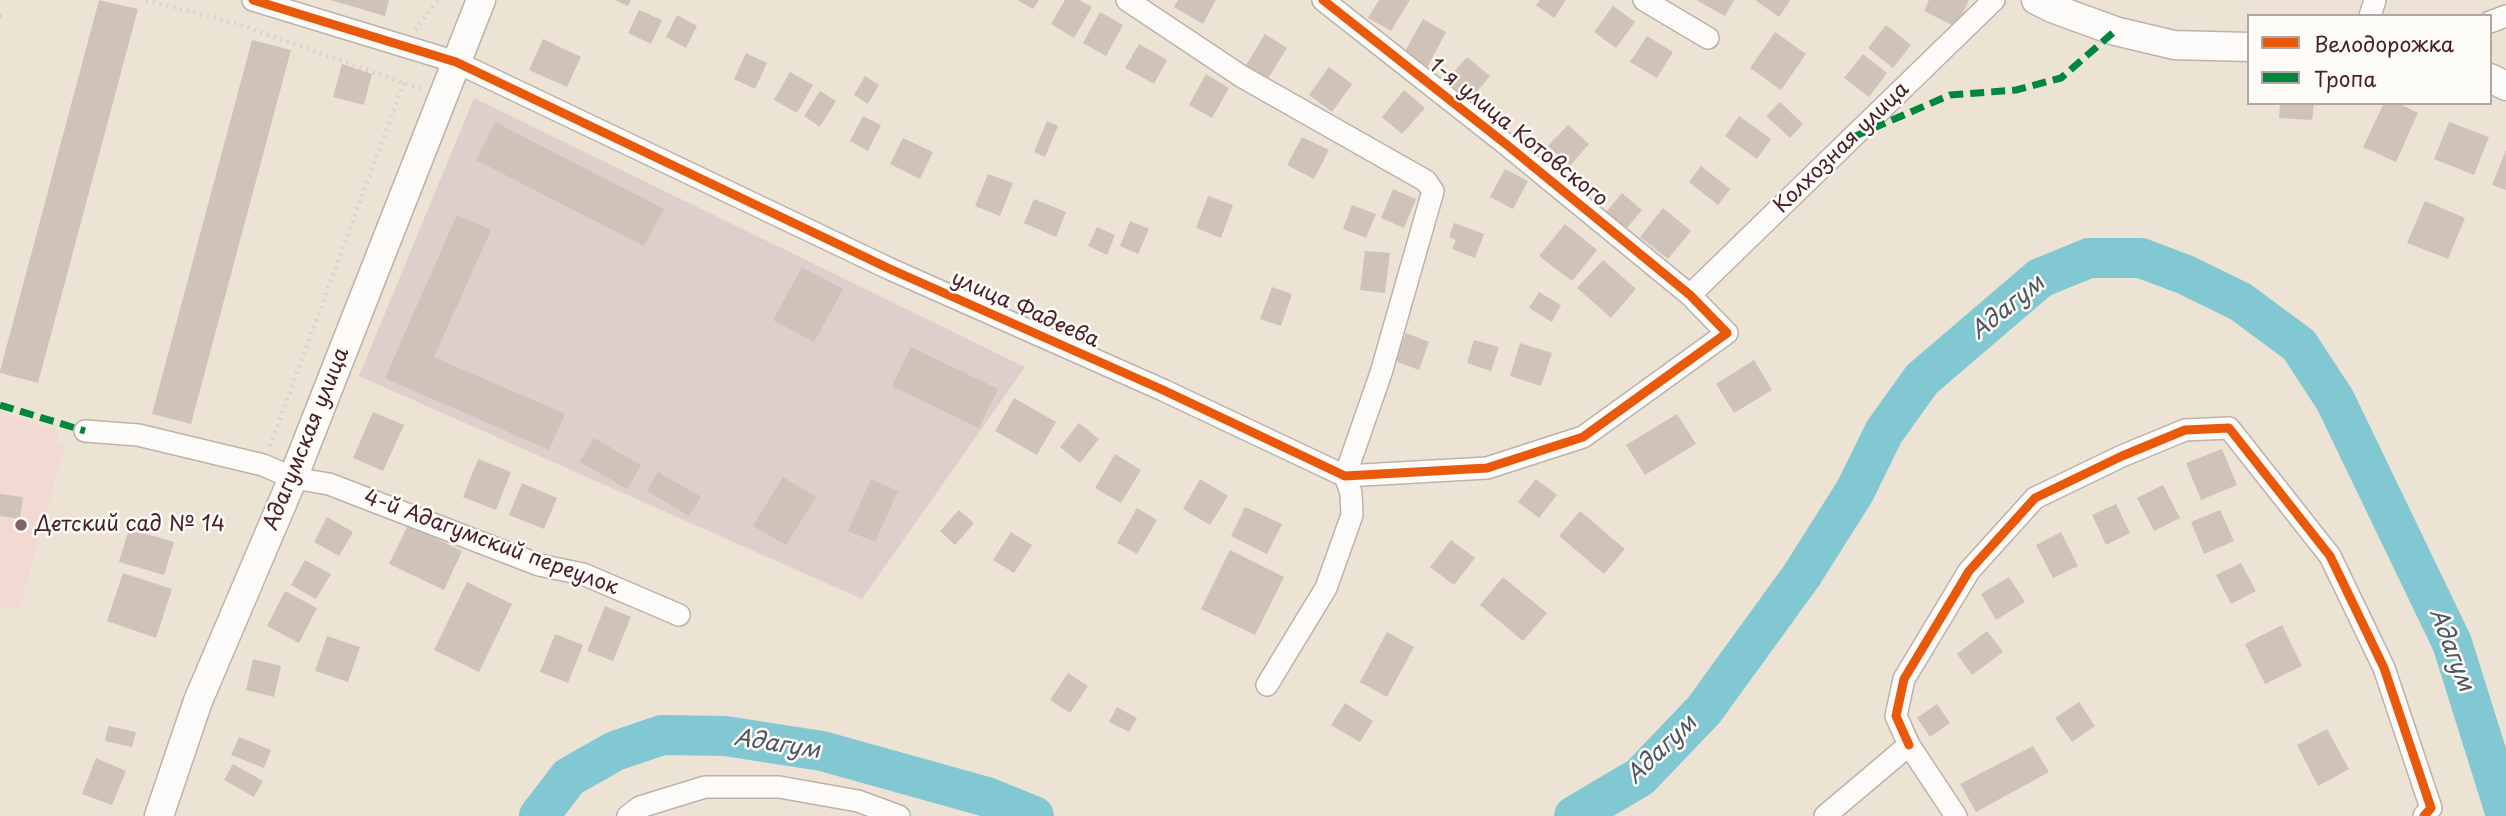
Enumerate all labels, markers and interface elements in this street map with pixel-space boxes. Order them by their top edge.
legend [2247,14,2492,105]
text: Велодорожка [2314,27,2454,59]
street label: 1-я улица Котовского [1424,53,1612,213]
text: Тропа [2314,62,2376,94]
street label: Колхозная улица [1769,77,1915,219]
street label: улица Фадеева [947,266,1103,354]
water label: Адагум [1966,270,2050,346]
street label: Адагумская улица [259,344,355,534]
street label: 4-й Адагумский переулок [360,485,622,601]
place label: Детский сад № 14 [35,512,225,538]
marker: Детский сад № 14 [13,517,29,533]
water label: Адагум [2423,605,2479,695]
water label: Адагум [1621,710,1703,790]
water label: Адагум [732,725,822,765]

